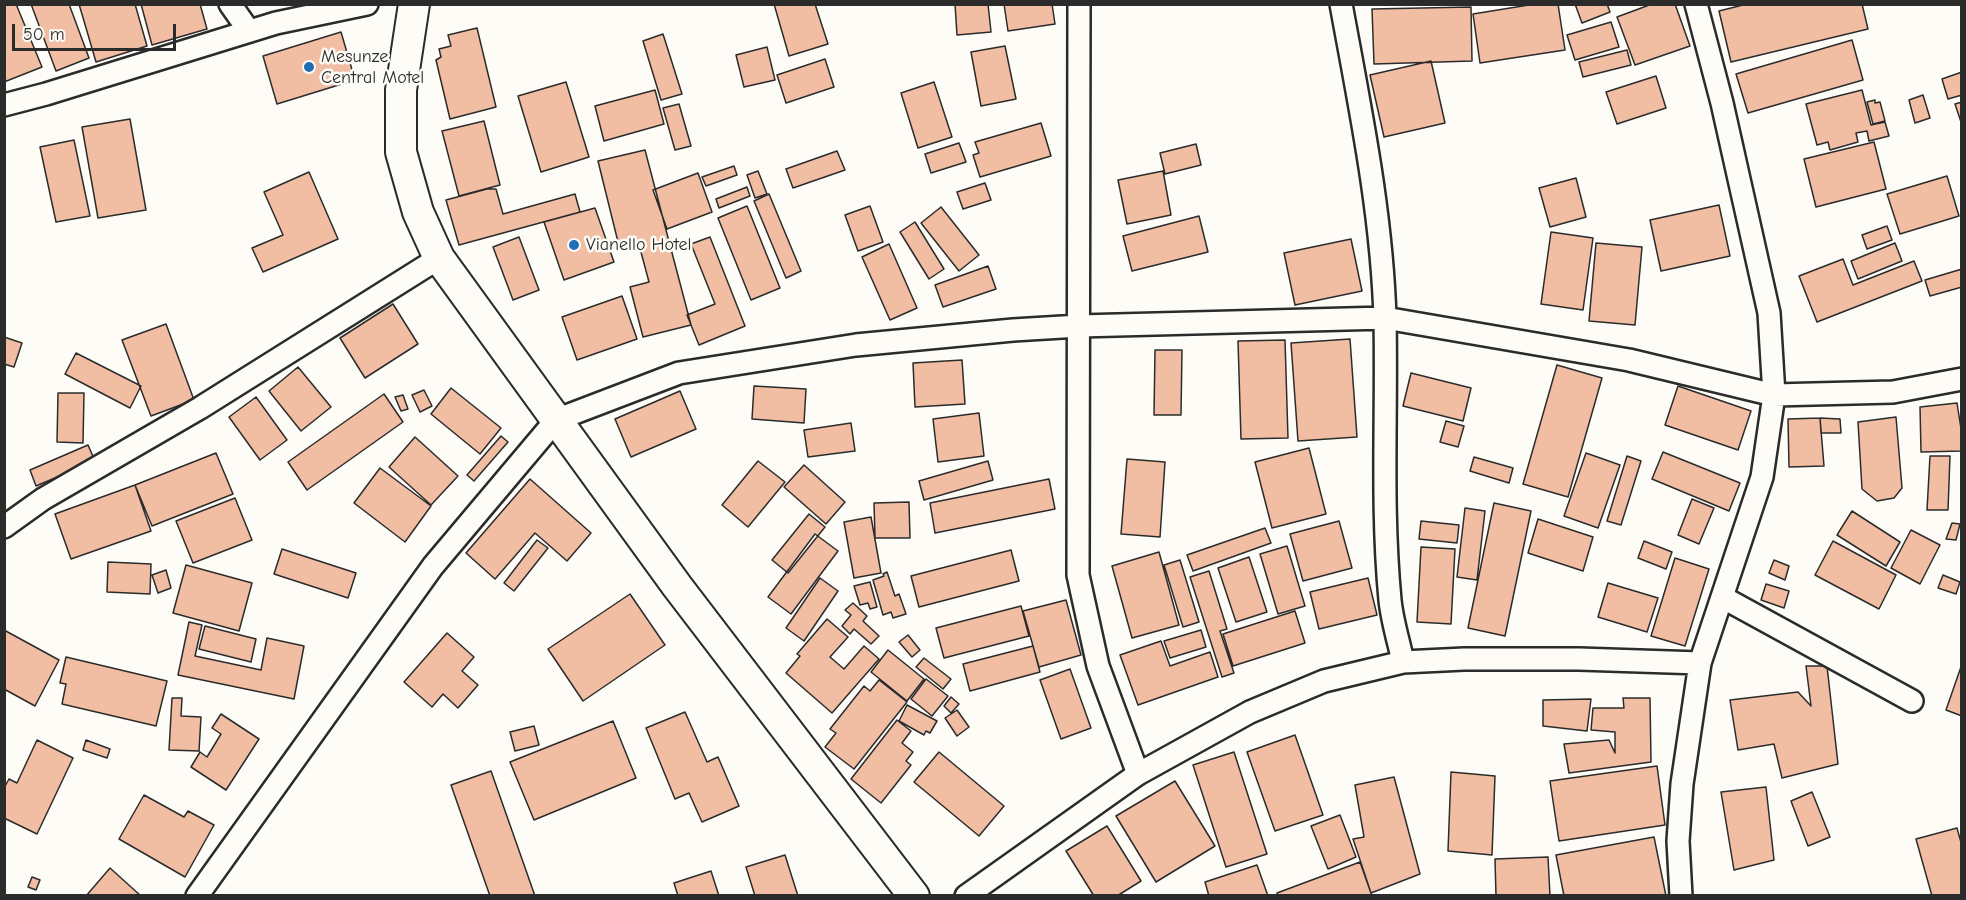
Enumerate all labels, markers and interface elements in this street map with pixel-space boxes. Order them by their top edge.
scale bar [15,12,178,50]
text: 50 m [23,24,65,45]
place label: Mesunze Central Motel [321,46,424,88]
marker: Mesunze Central Motel [302,60,316,74]
place label: Vianello Hotel [586,234,691,256]
marker: Vianello Hotel [567,238,581,252]

